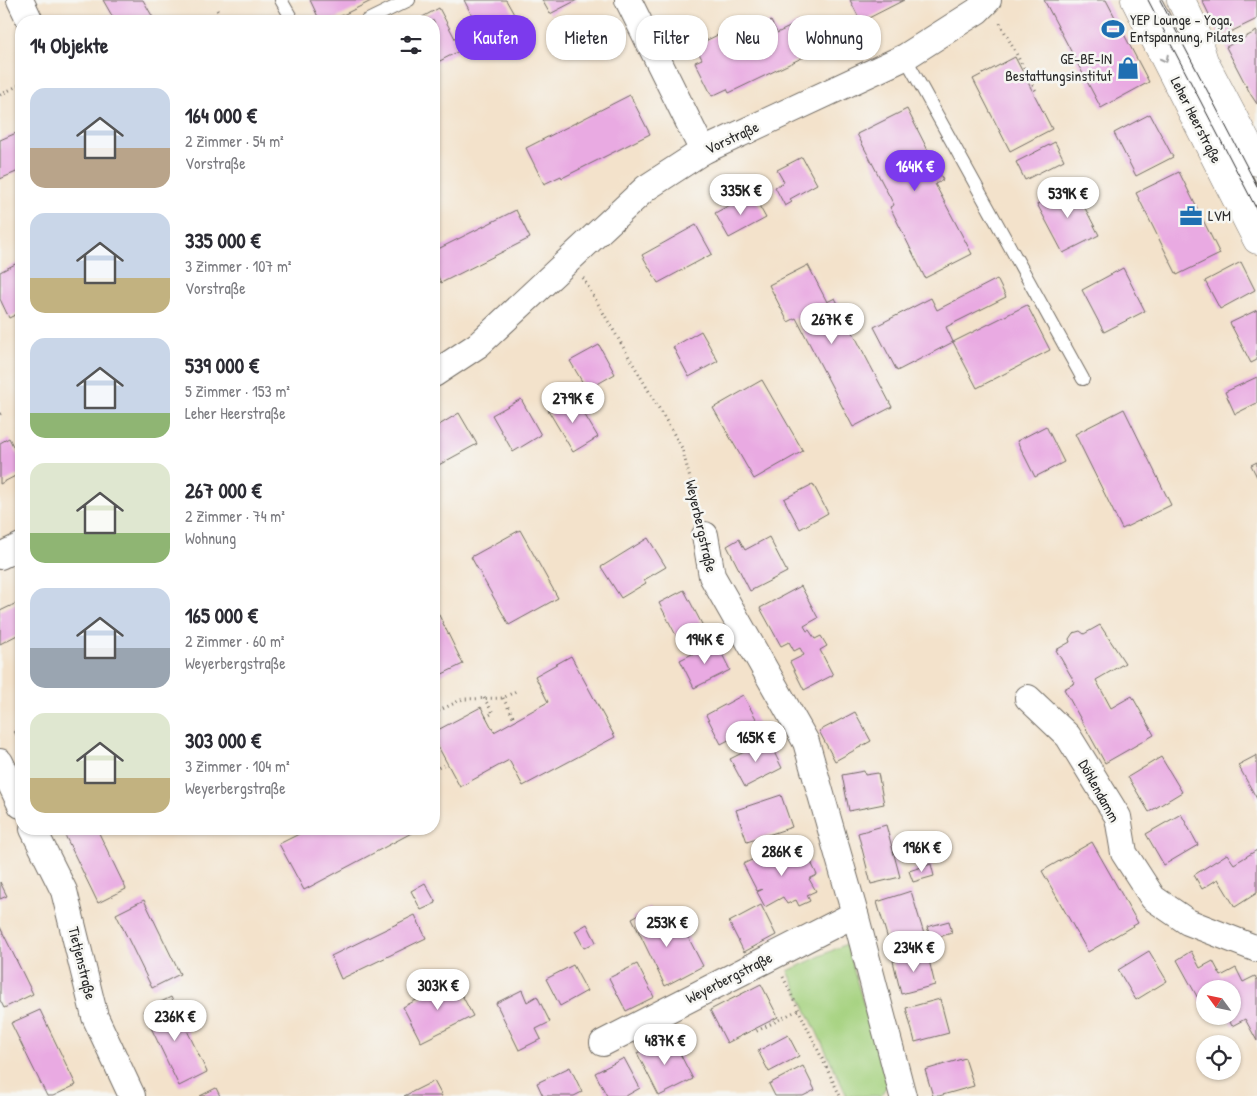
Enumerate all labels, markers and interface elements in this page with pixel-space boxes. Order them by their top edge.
place label: YEP Lounge - Yoga, Entspannung, Pilates [1130,9,1244,47]
chip: Kaufen [455,15,536,60]
chip: Mieten [546,15,626,60]
chip: Filter [636,15,708,60]
chip: Neu [718,15,778,60]
chip: Wohnung [788,15,881,60]
sports icon: YEP Lounge - Yoga, Entspannung, Pilates [1100,16,1126,42]
text: 14 Objekte [30,31,108,60]
icon: filters [397,31,425,59]
place label: GE-BE-IN Bestattungsinstitut [1005,48,1113,86]
one-way arrow [1159,54,1169,63]
shop icon: GE-BE-IN Bestattungsinstitut [1115,55,1141,81]
street label: Leher Heerstraße [1166,73,1227,167]
text: 164 000 € [185,101,257,130]
icon: home [70,108,130,168]
street label: Vorstraße [702,116,762,159]
text: 2 Zimmer · 54 m² [185,130,284,152]
pin: 164K € [874,150,956,192]
text: Vorstraße [185,152,246,174]
text: 164K € [896,155,934,177]
pin: 335K € [700,174,782,216]
pin: 539K € [1027,176,1109,219]
text: 335K € [721,179,761,201]
text: 539K € [1048,182,1088,204]
office icon: LVM [1178,203,1204,229]
place label: LVM [1208,205,1231,226]
text: 335 000 € [185,226,261,255]
icon: home [70,233,130,293]
text: 3 Zimmer · 107 m² [185,255,292,277]
text: Vorstraße [185,277,246,299]
pin: 267K € [791,302,873,345]
text: 267K € [811,308,853,330]
text: 539 000 € [185,351,259,380]
icon: home [70,358,130,418]
text: 5 Zimmer · 153 m² [185,380,290,402]
pin: 279K € [532,382,614,424]
text: 279K € [552,387,594,409]
text: Leher Heerstraße [185,402,286,424]
text: 267 000 € [185,476,262,505]
street label: Weyerbergstraße [681,478,722,574]
icon: home [70,483,130,543]
text: 2 Zimmer · 74 m² [185,505,285,527]
text: Wohnung [185,527,236,549]
text: 165 000 € [185,601,258,630]
icon: home [70,608,130,668]
pin: 194K € [664,622,746,665]
text: 194K € [686,628,724,650]
text: 2 Zimmer · 60 m² [185,630,285,652]
text: Weyerbergstraße [185,652,286,674]
pin: 165K € [715,720,797,763]
text: 303 000 € [185,726,261,755]
text: 165K € [737,726,775,748]
icon: home [70,733,130,793]
text: 3 Zimmer · 104 m² [185,755,290,777]
street label: Döhlendamm [1074,756,1125,826]
text: Weyerbergstraße [185,777,286,799]
pin: 196K € [881,830,963,873]
pin: 286K € [741,834,823,877]
text: 196K € [903,836,941,858]
text: 286K € [762,840,802,862]
pin: 253K € [626,906,708,948]
text: 253K € [646,911,688,933]
street label: Tietjenstraße [63,924,102,1001]
pin: 234K € [873,930,955,973]
text: 234K € [894,936,934,958]
street label: Weyerbergstraße [682,947,776,1008]
pin: 303K € [397,968,479,1011]
text: 303K € [417,974,459,996]
north arrow [1196,980,1241,1025]
map controls [1196,980,1241,1080]
pin: 236K € [134,1000,216,1042]
text: 236K € [155,1005,195,1027]
pin: 487K € [624,1024,706,1066]
text: 487K € [645,1029,685,1051]
button: locate [1196,1035,1241,1080]

